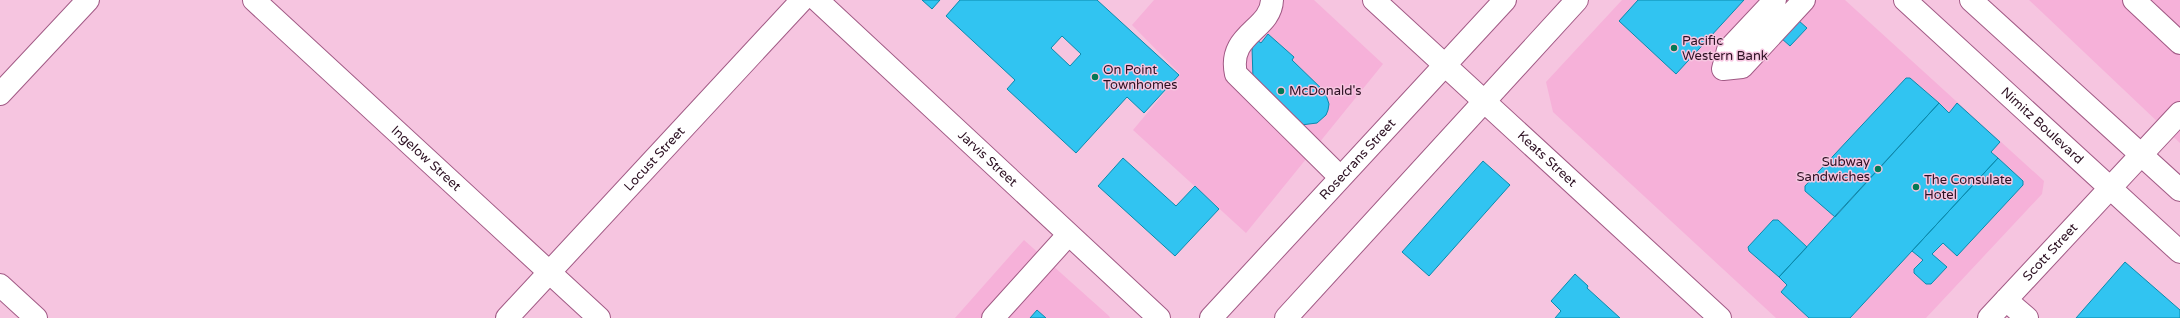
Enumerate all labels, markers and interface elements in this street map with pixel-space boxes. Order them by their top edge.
place label: Pacific Western Bank [1682,33,1768,64]
marker: Pacific Western Bank [1669,43,1679,53]
place label: On Point Townhomes [1103,62,1177,93]
marker: On Point Townhomes [1090,72,1100,82]
place label: McDonald's [1289,83,1362,99]
street label: Nimitz Boulevard [1998,84,2087,167]
marker: McDonald's [1276,86,1286,96]
street label: Rosecrans Street [1316,115,1399,203]
street label: Ingelow Street [388,123,464,195]
street label: Locust Street [621,123,688,194]
street label: Jarvis Street [955,127,1021,190]
street label: Keats Street [1514,128,1580,190]
place label: Subway Sandwiches [1797,154,1870,185]
marker: Subway Sandwiches [1873,164,1883,174]
place label: The Consulate Hotel [1924,172,2012,203]
marker: The Consulate Hotel [1911,182,1921,192]
street label: Scott Street [2020,220,2081,284]

